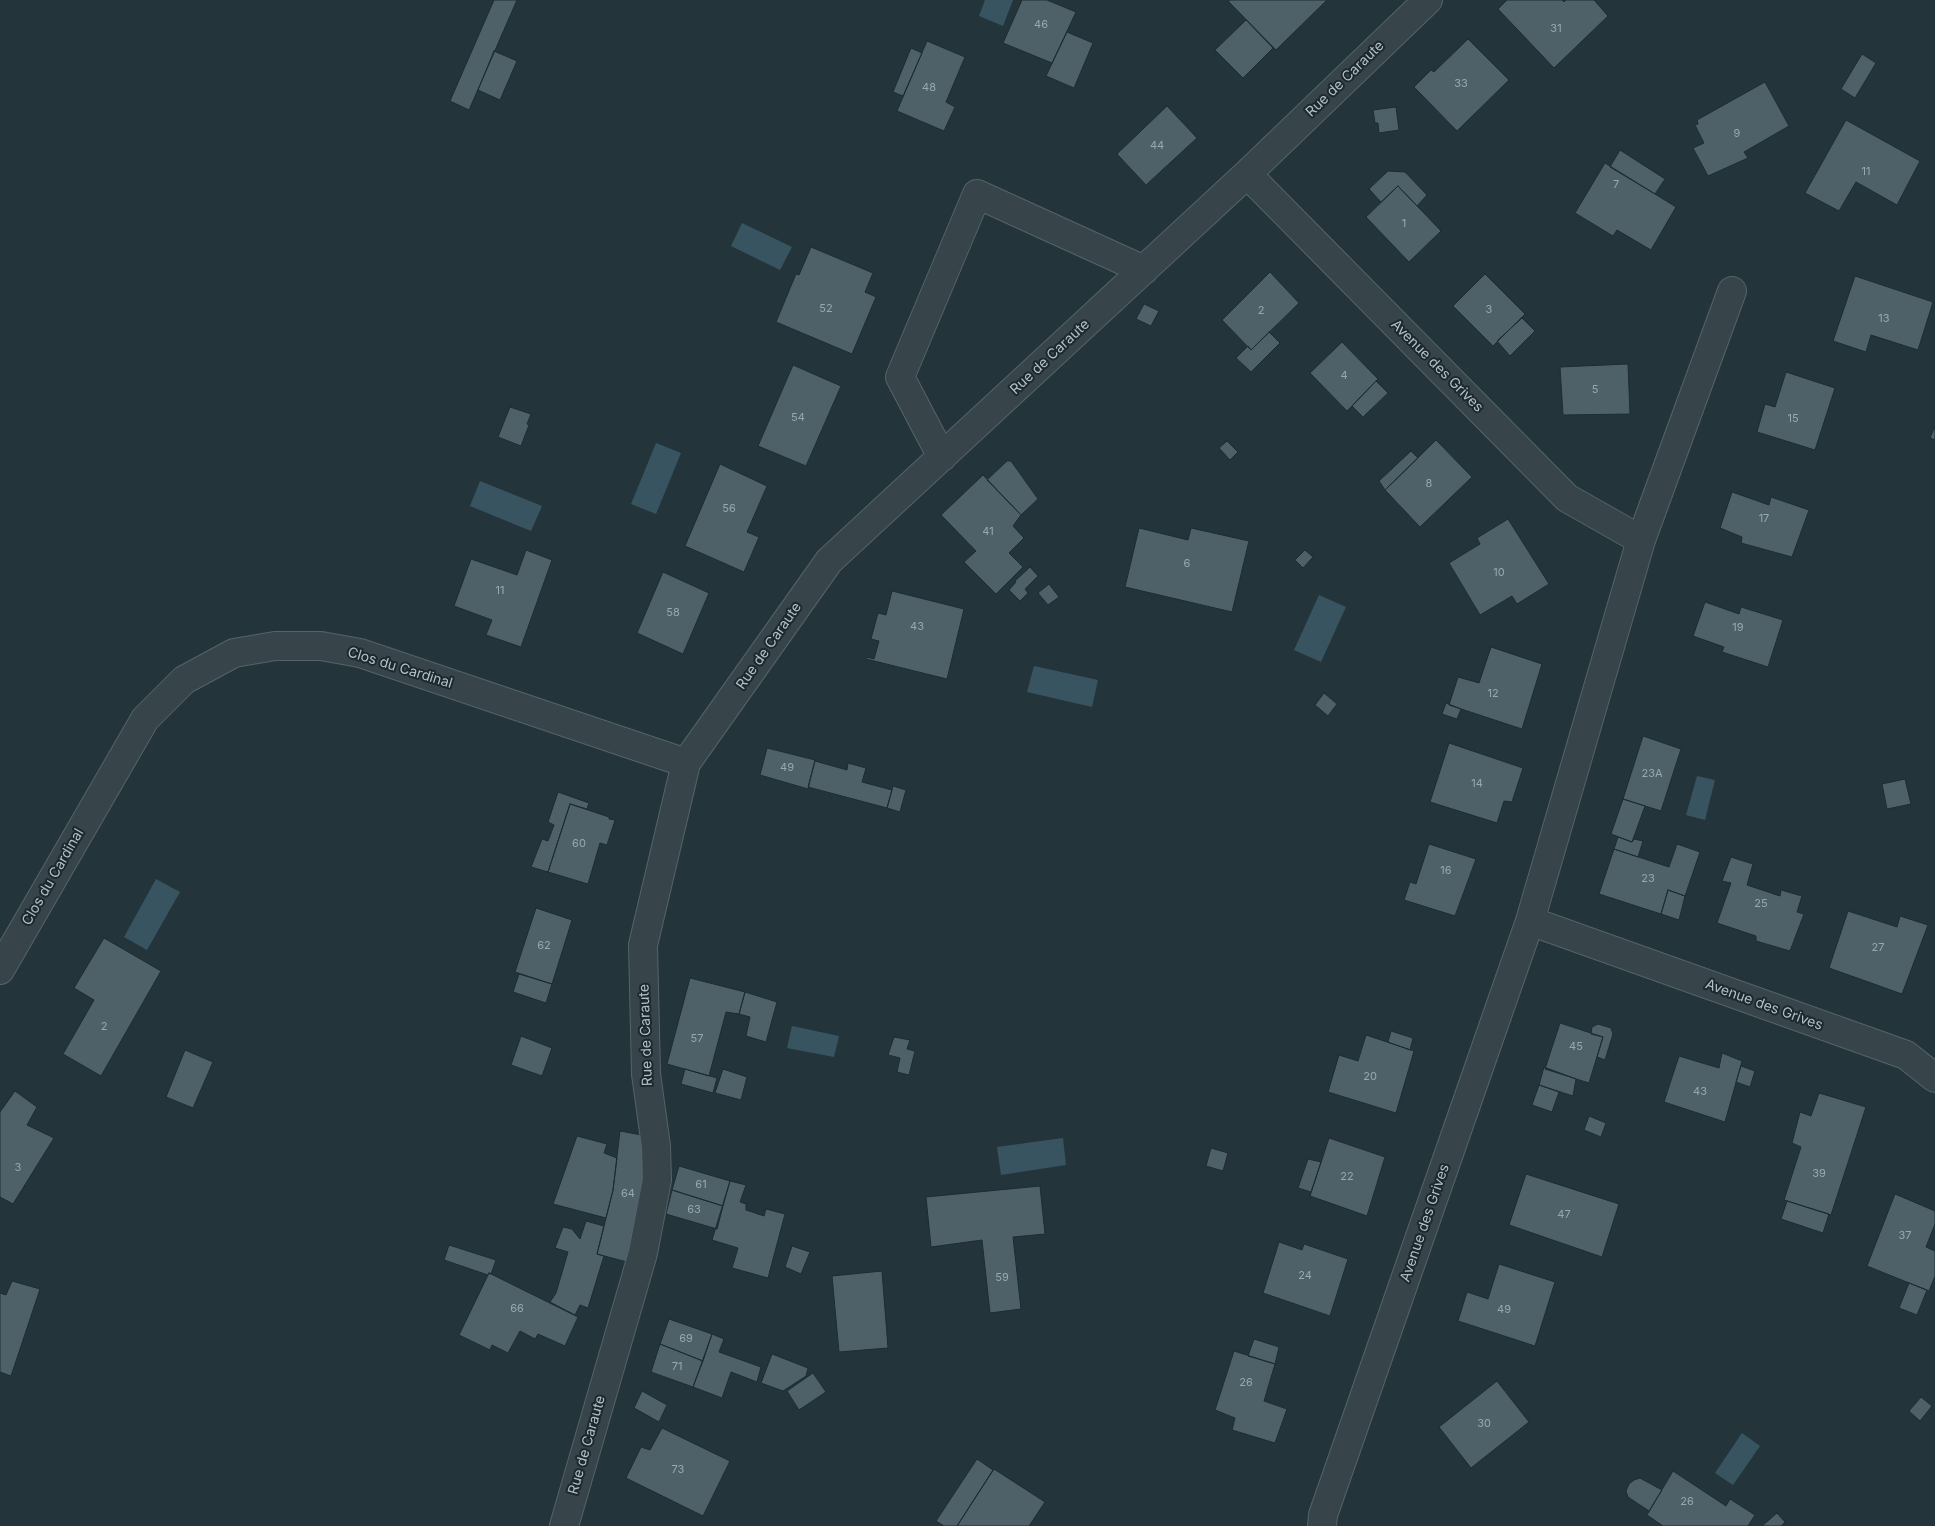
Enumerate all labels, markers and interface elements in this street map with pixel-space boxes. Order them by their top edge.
house number: 46 [1034,18,1048,32]
house number: 31 [1550,22,1562,36]
street label: Rue de Caraute [1302,37,1388,121]
house number: 33 [1454,77,1468,91]
house number: 48 [922,81,936,95]
house number: 9 [1734,127,1740,141]
house number: 44 [1150,139,1164,153]
house number: 11 [1862,165,1870,179]
house number: 7 [1613,178,1619,192]
house number: 1 [1402,217,1406,231]
house number: 52 [819,302,833,316]
house number: 3 [1486,303,1492,317]
house number: 2 [1258,304,1264,318]
house number: 13 [1878,312,1890,326]
street label: Rue de Caraute [1007,316,1093,398]
street label: Avenue des Grives [1387,316,1487,416]
house number: 4 [1340,369,1348,383]
house number: 5 [1592,383,1598,397]
house number: 54 [791,411,805,425]
house number: 15 [1787,412,1799,426]
house number: 8 [1426,477,1432,491]
house number: 56 [722,502,736,516]
house number: 17 [1759,512,1769,526]
house number: 41 [982,525,994,539]
house number: 6 [1184,557,1190,571]
house number: 10 [1493,566,1505,580]
house number: 11 [496,584,504,598]
street label: Rue de Caraute [733,599,805,693]
house number: 58 [666,606,680,620]
house number: 43 [910,620,924,634]
house number: 19 [1732,621,1744,635]
street label: Clos du Cardinal [346,644,454,692]
house number: 12 [1487,687,1499,701]
house number: 49 [780,761,794,775]
house number: 23A [1641,767,1663,781]
house number: 14 [1471,777,1483,791]
street label: Clos du Cardinal [19,826,87,928]
house number: 60 [572,837,586,851]
house number: 16 [1440,864,1452,878]
house number: 23 [1641,872,1655,886]
house number: 25 [1754,897,1768,911]
house number: 62 [537,939,551,953]
house number: 27 [1872,941,1884,955]
street label: Avenue des Grives [1703,976,1825,1034]
street label: Rue de Caraute [636,984,656,1086]
house number: 2 [101,1020,107,1034]
house number: 57 [691,1032,703,1046]
house number: 45 [1569,1040,1583,1054]
house number: 20 [1363,1070,1377,1084]
house number: 43 [1693,1085,1707,1099]
house number: 3 [15,1161,21,1175]
street label: Avenue des Grives [1397,1162,1453,1284]
house number: 39 [1812,1167,1826,1181]
house number: 22 [1340,1170,1354,1184]
house number: 61 [695,1178,707,1192]
house number: 64 [621,1187,635,1201]
house number: 63 [687,1203,701,1217]
house number: 47 [1557,1208,1571,1222]
house number: 37 [1898,1229,1912,1243]
house number: 24 [1298,1269,1312,1283]
house number: 59 [995,1271,1009,1285]
house number: 66 [510,1302,524,1316]
house number: 49 [1497,1303,1511,1317]
house number: 69 [679,1332,693,1346]
house number: 71 [672,1360,682,1374]
house number: 26 [1239,1376,1253,1390]
street label: Rue de Caraute [565,1394,609,1496]
house number: 30 [1477,1417,1491,1431]
house number: 73 [672,1463,684,1477]
house number: 26 [1680,1495,1694,1509]

